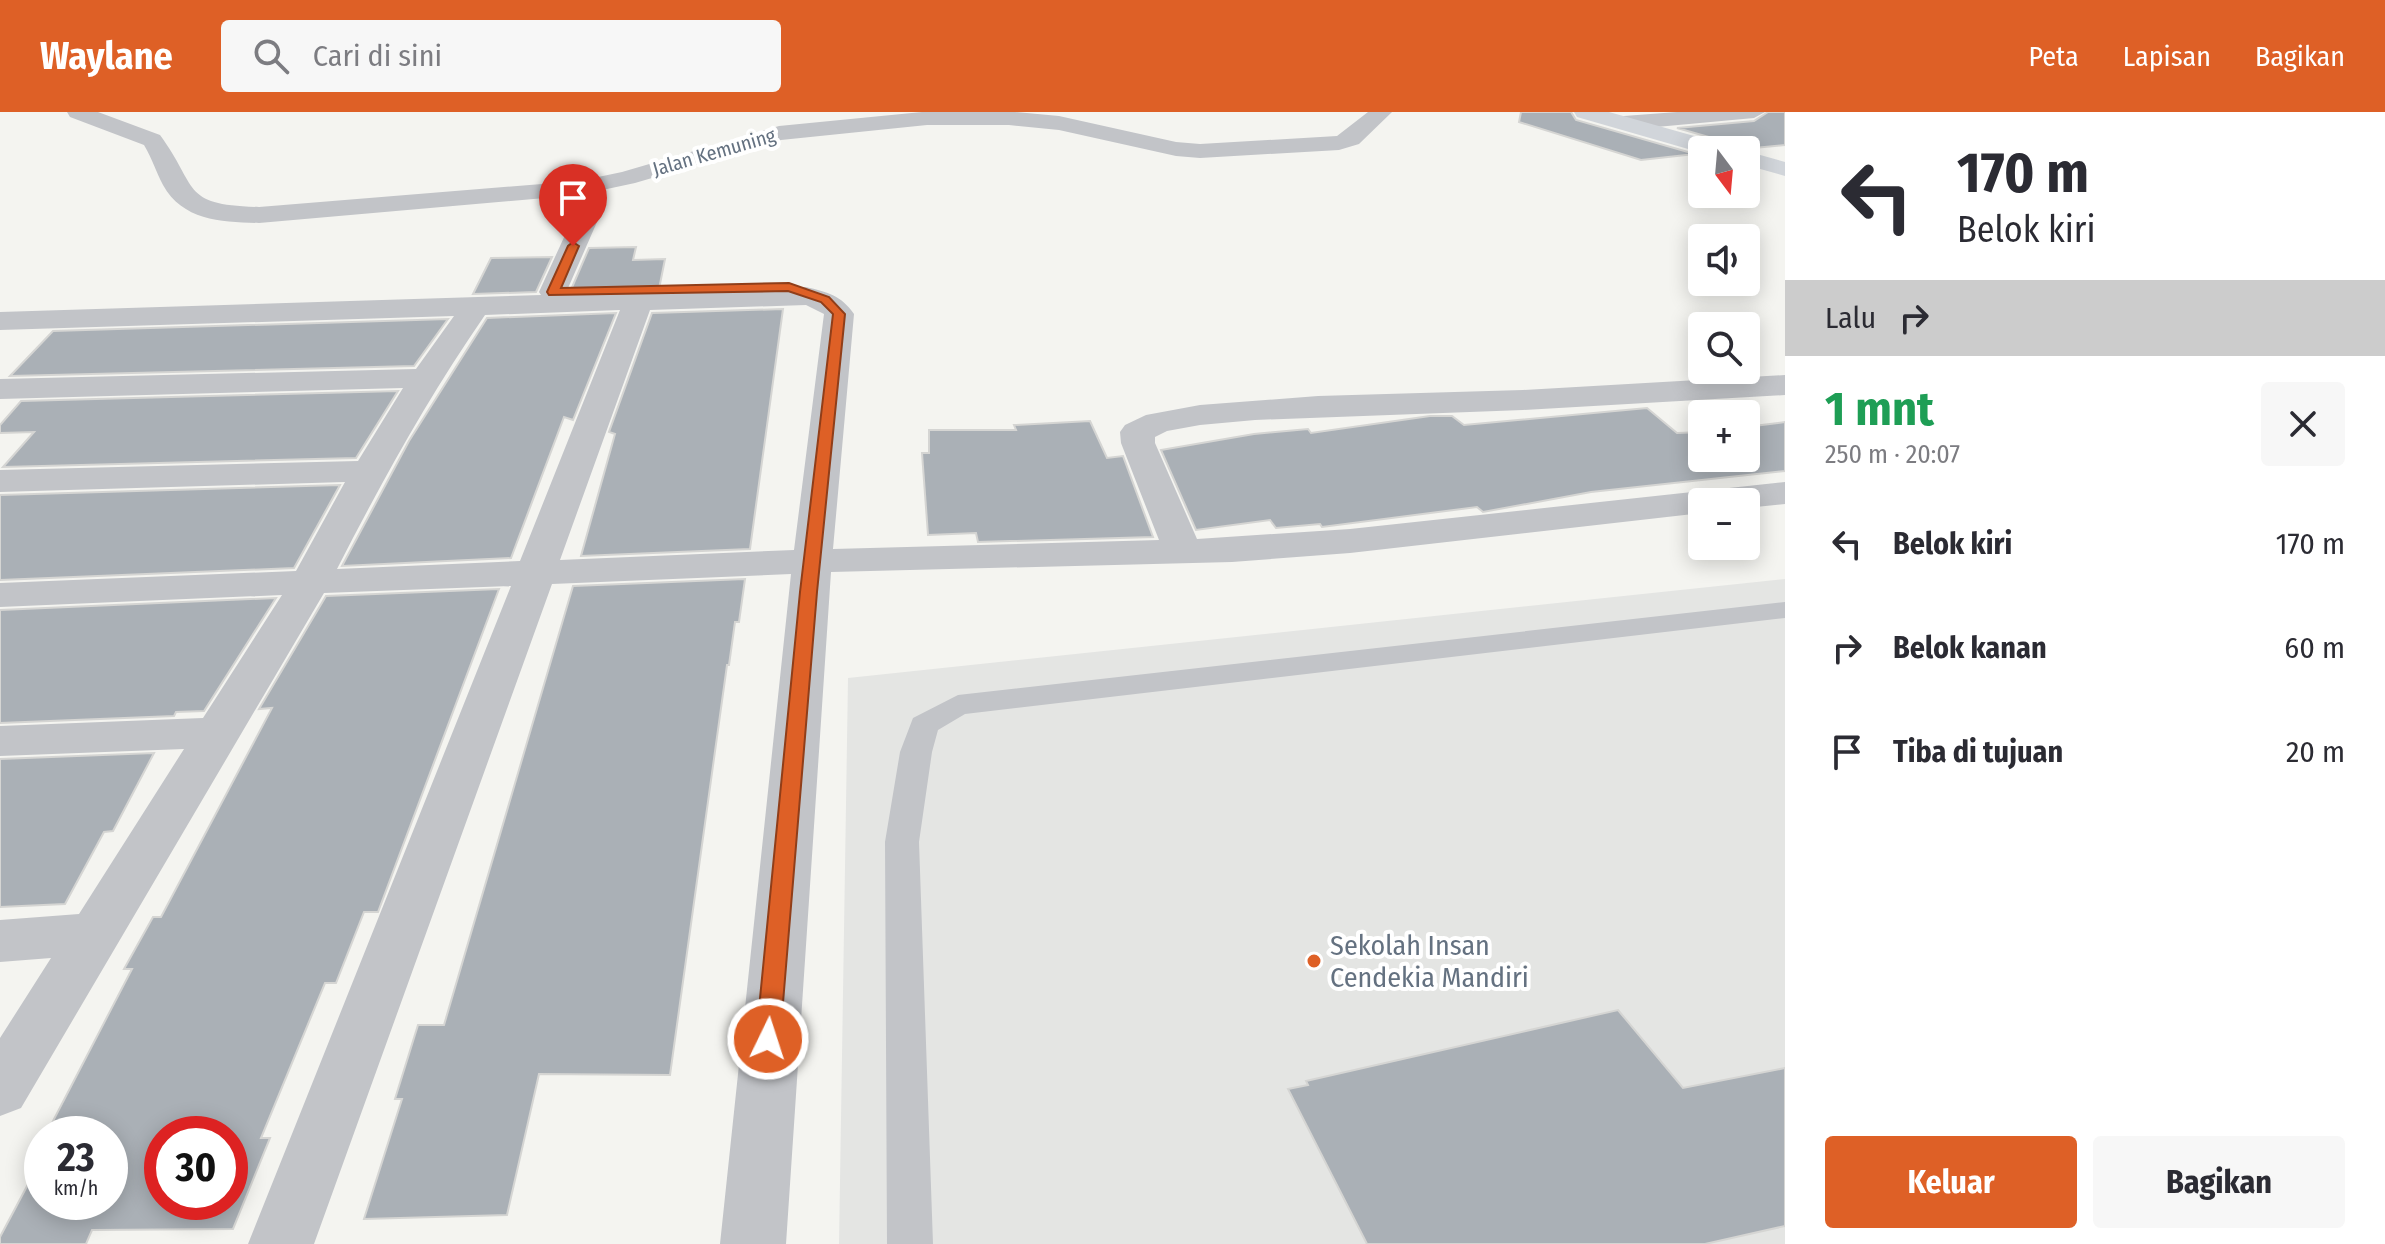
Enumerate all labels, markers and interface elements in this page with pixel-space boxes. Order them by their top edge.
search box [221,20,781,92]
text: Waylane [40,33,173,79]
icon: search [249,34,293,78]
text: Cari di sini [313,38,442,74]
text: Peta [2028,40,2079,73]
text: Lapisan [2123,40,2211,73]
text: Bagikan [2255,40,2345,73]
street label: Jalan Kemuning [650,123,779,181]
north arrow [1688,136,1760,208]
map controls [1688,136,1760,560]
text: 170 m [1957,140,2089,207]
icon: left [1825,144,1929,248]
pin [539,164,607,246]
icon: arrive [551,176,595,220]
text: Belok kiri [1957,208,2095,252]
button: sound [1688,224,1760,296]
icon: right [1892,296,1936,340]
text: Lalu [1825,300,1876,336]
button: search [1688,312,1760,384]
text: 1 mnt [1825,380,1934,438]
button: close [2261,382,2345,466]
button: + [1688,400,1760,472]
text: 250 m · 20:07 [1825,439,1960,470]
button: − [1688,488,1760,560]
icon: left [1825,522,1869,566]
text: Belok kiri [1893,526,2012,562]
text: 170 m [2276,526,2345,562]
icon: right [1825,626,1869,670]
text: Belok kanan [1893,630,2047,666]
text: 60 m [2284,630,2345,666]
icon: arrive [1825,730,1869,774]
text: Tiba di tujuan [1893,734,2063,770]
text: 20 m [2286,734,2345,770]
place label: Sekolah Insan Cendekia Mandiri [1330,929,1529,994]
marker: Sekolah Insan Cendekia Mandiri [1305,952,1323,970]
position arrow [726,997,810,1081]
speed limit sign: 30 [144,1116,248,1220]
text: 23 [57,1134,95,1182]
button: Keluar [1825,1136,2077,1228]
button: Bagikan [2093,1136,2345,1228]
text: km/h [54,1176,98,1200]

